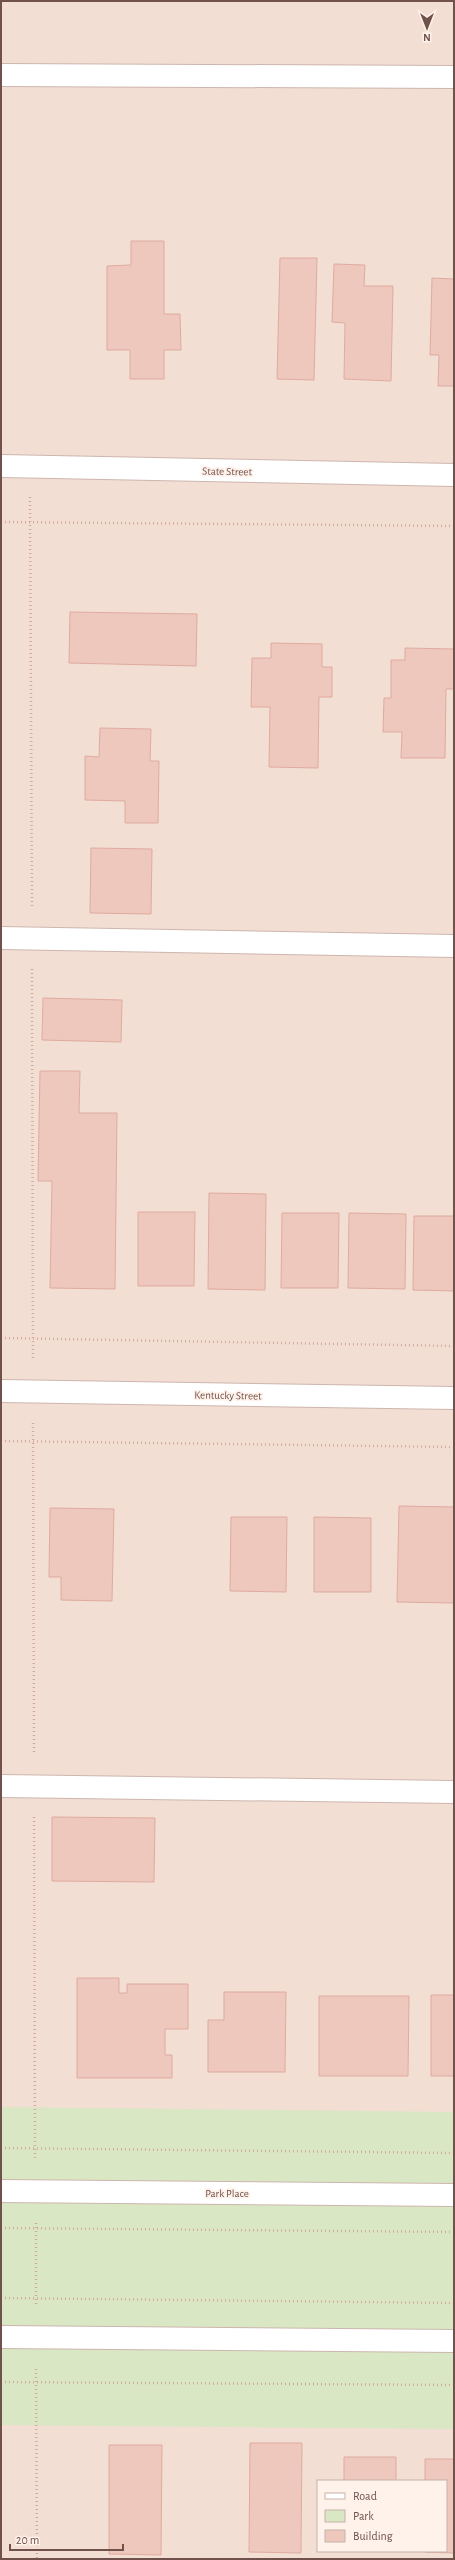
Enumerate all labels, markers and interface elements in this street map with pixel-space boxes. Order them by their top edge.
north arrow [407,8,447,48]
text: N [423,32,431,43]
street label: State Street [202,466,253,477]
street label: Kentucky Street [194,1389,262,1402]
street label: Park Place [205,2188,249,2199]
legend [317,2480,447,2552]
text: Road [353,2490,377,2502]
text: Park [353,2510,374,2522]
scale bar [10,2526,123,2552]
text: Building [353,2530,393,2542]
text: 20 m [16,2534,39,2546]

